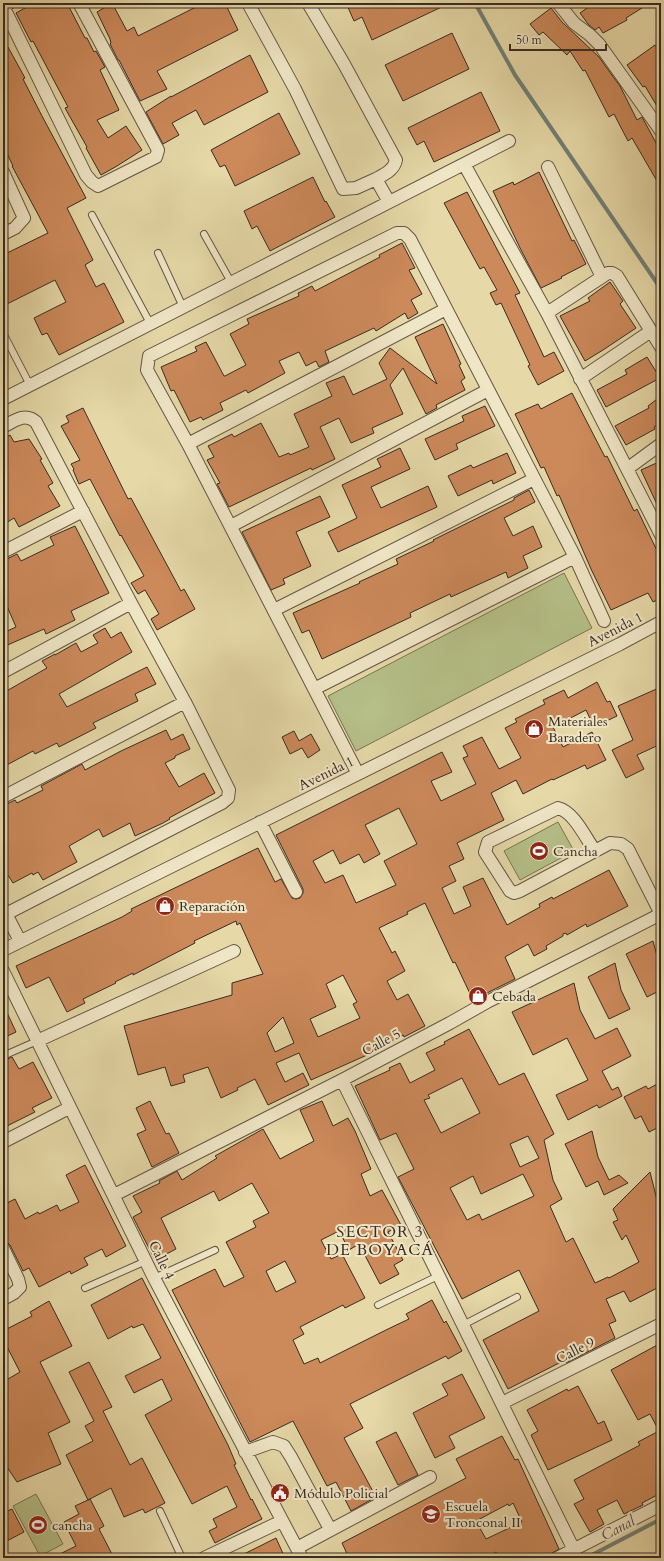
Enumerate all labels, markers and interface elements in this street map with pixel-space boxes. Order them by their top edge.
scale bar [510,26,606,52]
text: 50 m [516,32,543,48]
street label: Avenida 1 [584,607,646,651]
place label: Materiales Baradero [548,712,608,747]
shop icon: Materiales Baradero [523,718,545,740]
street label: Avenida 1 [295,752,357,795]
sports icon: Cancha [528,840,550,862]
place label: Cancha [553,842,598,861]
shop icon: Reparación [154,895,176,917]
place label: Reparación [179,897,246,916]
shop icon: Cebada [467,985,489,1007]
place label: Cebada [492,987,536,1006]
street label: Calle 5 [359,1024,404,1060]
district label: SECTOR 3 DE BOYACÁ [326,1221,434,1261]
street label: Calle 4 [144,1238,179,1283]
street label: Calle 9 [553,1333,598,1368]
public building icon: Módulo Policial [269,1482,291,1504]
place label: Módulo Policial [294,1484,388,1503]
place label: Escuela Tronconal II [445,1497,521,1532]
school or university icon: Escuela Tronconal II [420,1503,442,1525]
water label: Canal [598,1510,639,1545]
sports icon: cancha [27,1514,49,1536]
place label: cancha [52,1516,93,1535]

